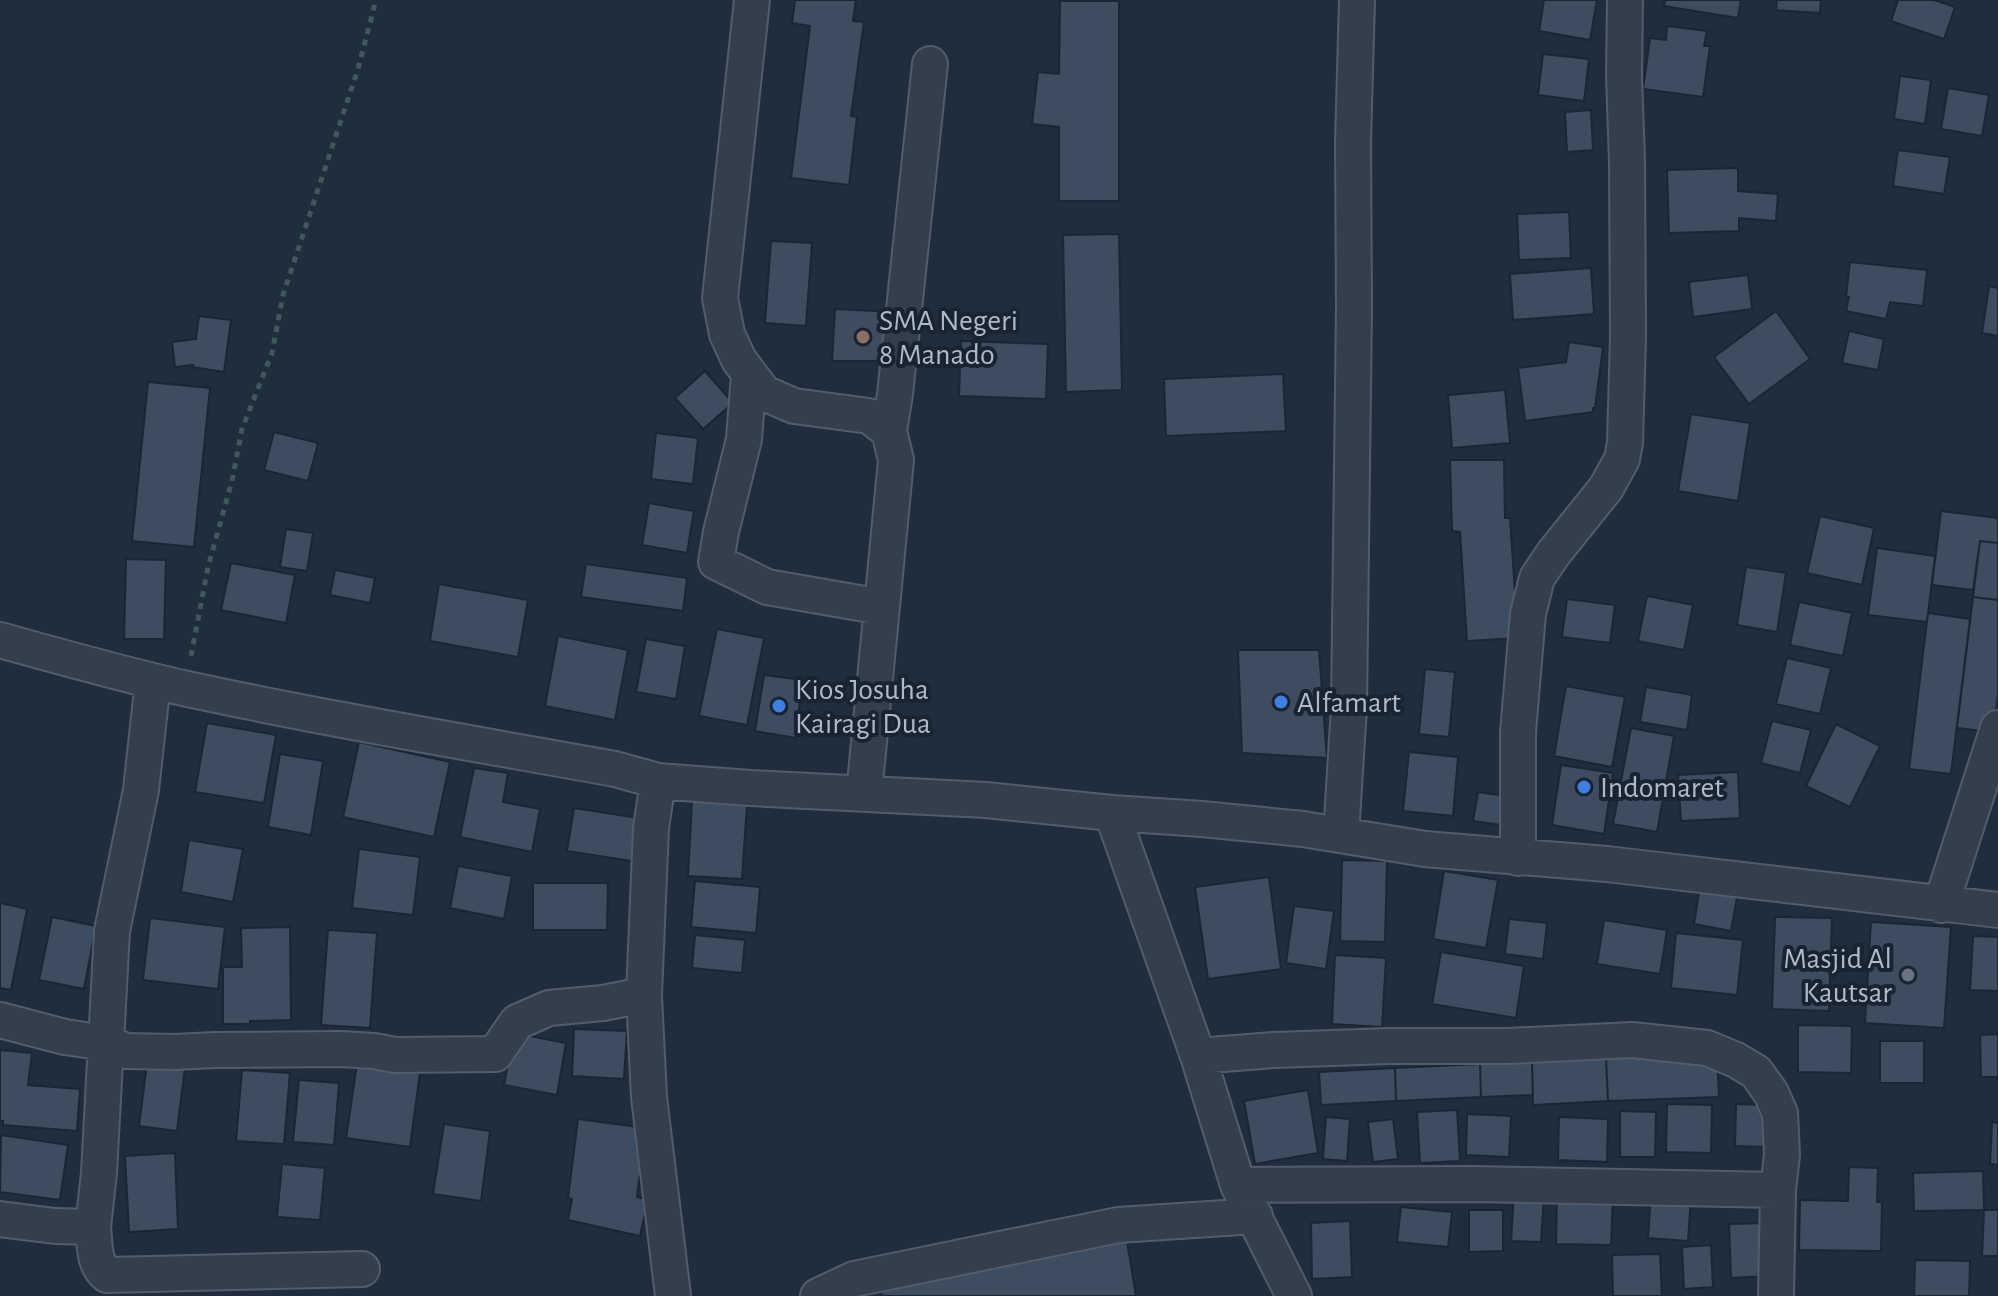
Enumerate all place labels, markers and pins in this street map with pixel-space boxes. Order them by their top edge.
place label: SMA Negeri 8 Manado [879,306,1018,370]
marker: SMA Negeri 8 Manado [854,328,872,346]
place label: Kios Josuha Kairagi Dua [795,675,931,739]
place label: Alfamart [1297,688,1401,718]
marker: Alfamart [1272,693,1290,711]
marker: Kios Josuha Kairagi Dua [770,697,788,715]
place label: Indomaret [1600,773,1724,803]
marker: Indomaret [1575,778,1593,796]
place label: Masjid Al Kautsar [1783,944,1892,1008]
marker: Masjid Al Kautsar [1899,966,1917,984]

